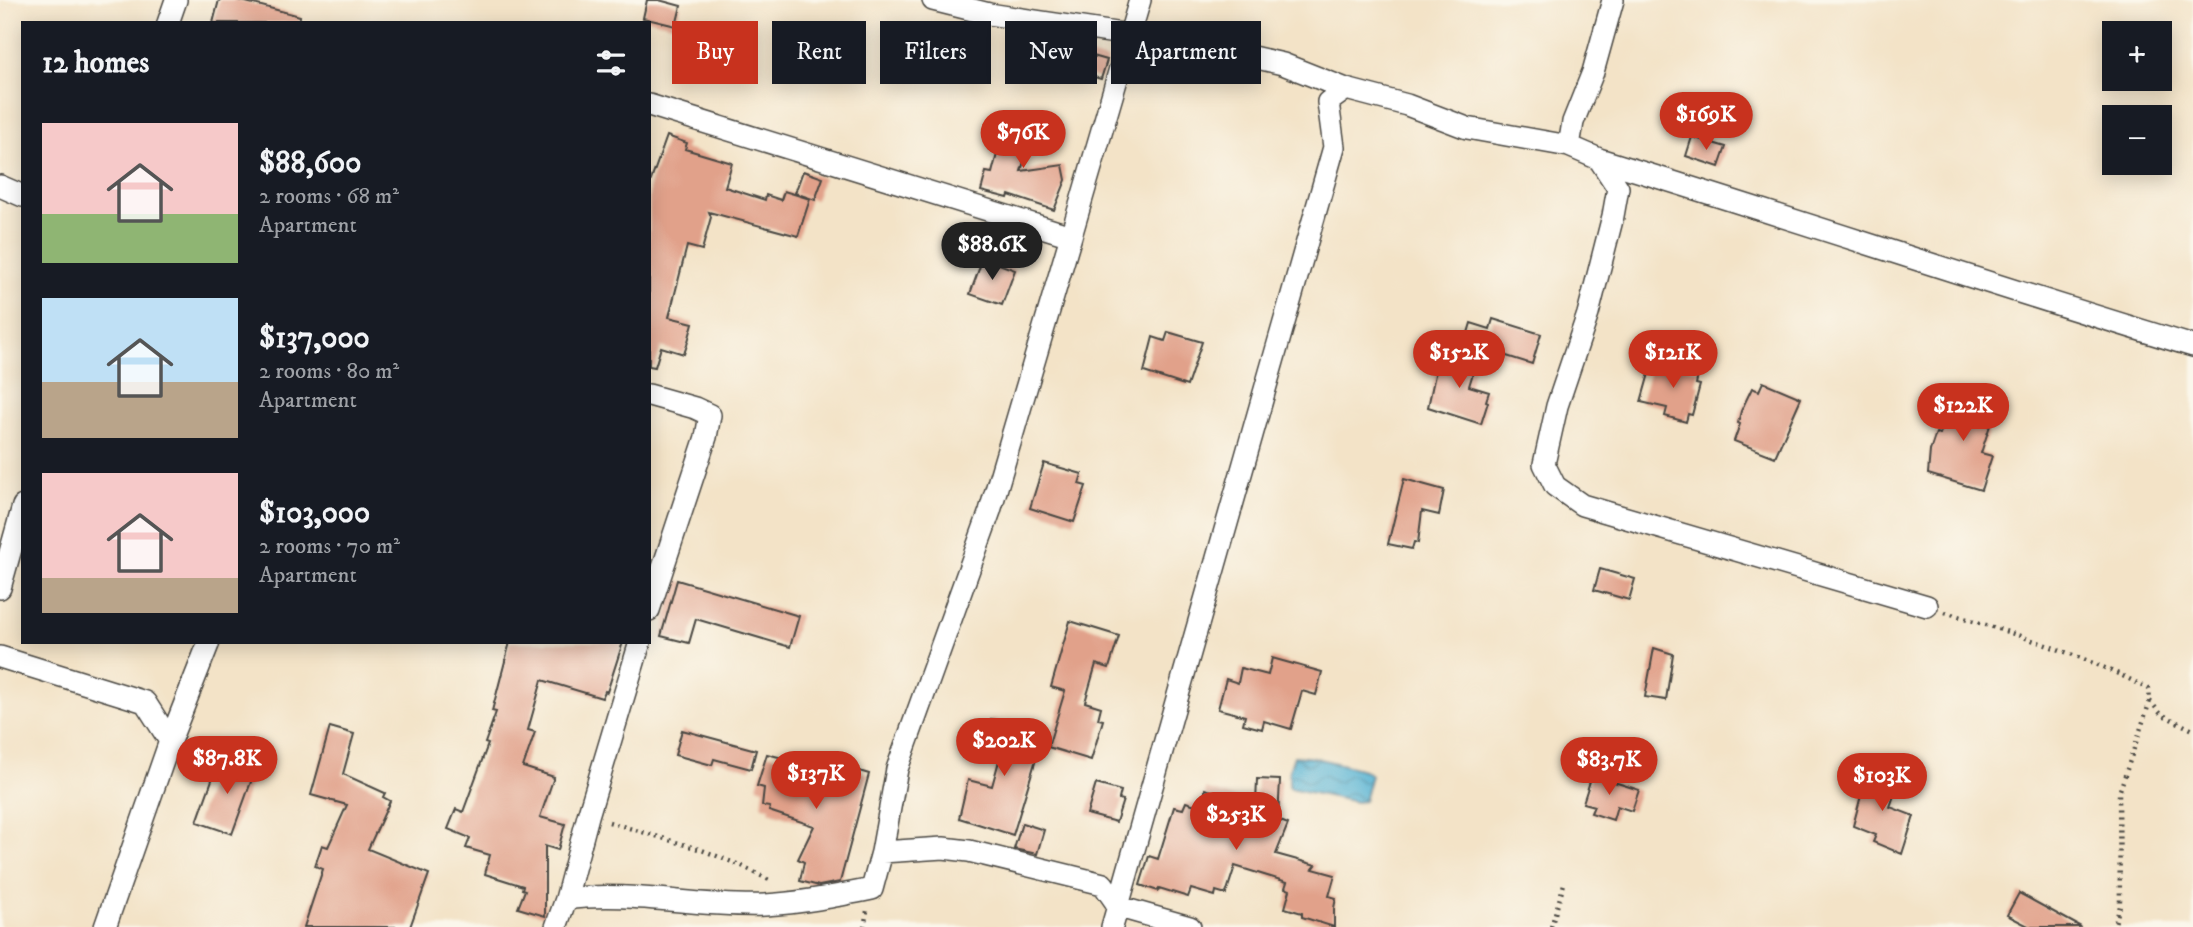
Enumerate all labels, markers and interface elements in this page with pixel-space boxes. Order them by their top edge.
chip: Buy [672,21,758,84]
chip: Rent [772,21,866,84]
chip: Filters [880,21,991,84]
chip: New [1005,21,1097,84]
chip: Apartment [1111,21,1261,84]
map controls [2102,21,2172,175]
button: + [2102,21,2172,91]
icon: filters [592,44,630,82]
text: 12 homes [42,45,149,82]
pin: $169K [1657,92,1755,152]
text: $169K [1676,100,1736,129]
button: − [2102,105,2172,175]
pin: $76K [982,110,1064,170]
text: $76K [997,118,1049,147]
text: $88,600 [259,145,361,182]
icon: home [98,151,182,235]
text: 2 rooms · 68 m² [259,182,399,211]
text: Apartment [259,211,357,240]
pin: $88.6K [935,222,1049,282]
text: $88.6K [957,230,1027,259]
text: $137,000 [259,320,370,357]
icon: home [98,326,182,410]
pin: $152K [1410,330,1508,390]
pin: $121K [1624,330,1722,390]
text: $152K [1429,338,1489,367]
text: $121K [1645,338,1701,367]
text: 2 rooms · 80 m² [259,357,399,386]
pin: $122K [1914,384,2012,443]
text: Apartment [259,386,357,415]
text: $122K [1933,391,1993,420]
text: $103,000 [259,495,370,532]
icon: home [98,501,182,585]
text: 2 rooms · 70 m² [259,532,400,561]
text: Apartment [259,561,357,590]
pin: $202K [955,718,1053,778]
text: $202K [972,726,1036,755]
pin: $87.8K [170,736,284,796]
pin: $83.7K [1552,738,1666,797]
text: $87.8K [192,744,262,773]
text: $83.7K [1577,745,1642,774]
pin: $137K [767,752,865,811]
pin: $103K [1833,754,1931,813]
text: $137K [787,759,845,788]
text: $103K [1853,761,1911,790]
pin: $253K [1187,792,1285,852]
text: $253K [1206,800,1266,829]

